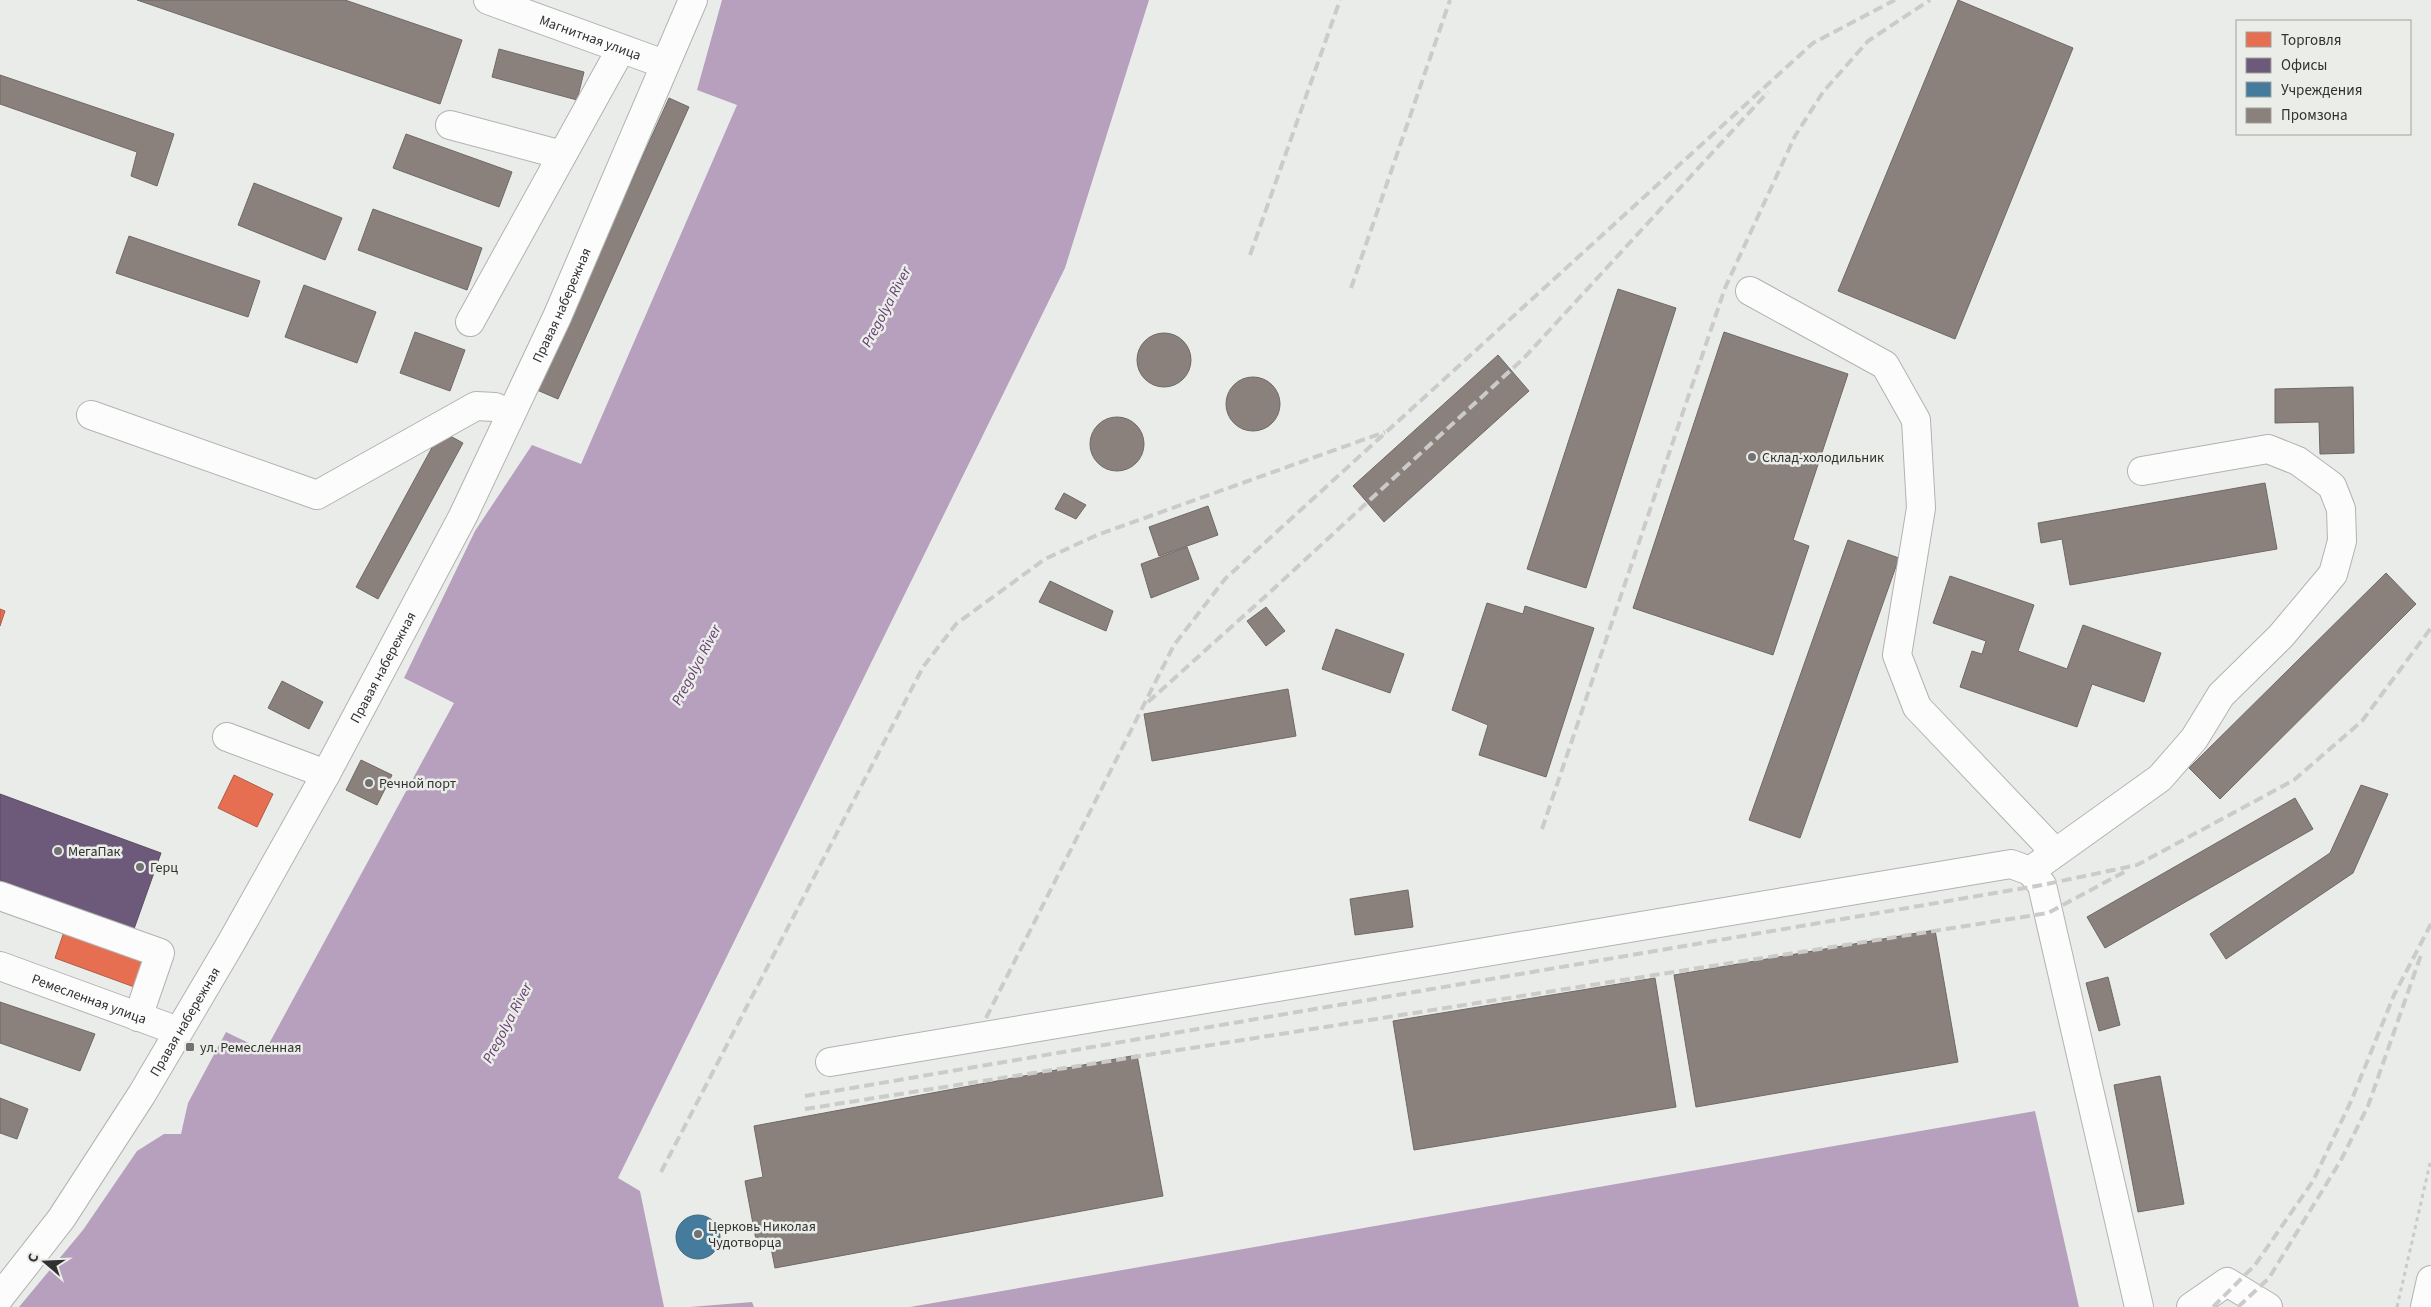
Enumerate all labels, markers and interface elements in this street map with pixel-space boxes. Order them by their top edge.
street label: Магнитная улица [536,11,644,66]
legend [2236,20,2411,135]
text: Торговля [2281,30,2341,51]
text: Офисы [2281,55,2327,76]
text: Учреждения [2281,80,2362,101]
text: Промзона [2281,105,2348,126]
street label: Правая набережная [528,245,597,366]
water label: Pregolya River [856,263,917,351]
place label: Склад-холодильник [1762,448,1884,468]
marker: Склад-холодильник [1746,451,1758,463]
street label: Правая набережная [346,608,421,727]
water label: Pregolya River [666,621,727,709]
place label: Речной порт [379,774,457,794]
marker: Речной порт [363,777,375,789]
place label: МегаПак [68,842,121,862]
marker: МегаПак [52,845,64,857]
place label: Герц [150,858,178,878]
marker: Герц [134,861,146,873]
street label: Правая набережная [145,964,226,1081]
street label: Ремесленная улица [29,969,149,1030]
water label: Pregolya River [477,979,538,1067]
place label: ул. Ремесленная [200,1038,301,1058]
marker: ул. Ремесленная [184,1041,196,1053]
place label: Церковь Николая Чудотворца [708,1217,816,1253]
marker: Церковь Николая Чудотворца [692,1228,704,1240]
north arrow [20,1237,70,1287]
text: С [23,1251,44,1265]

